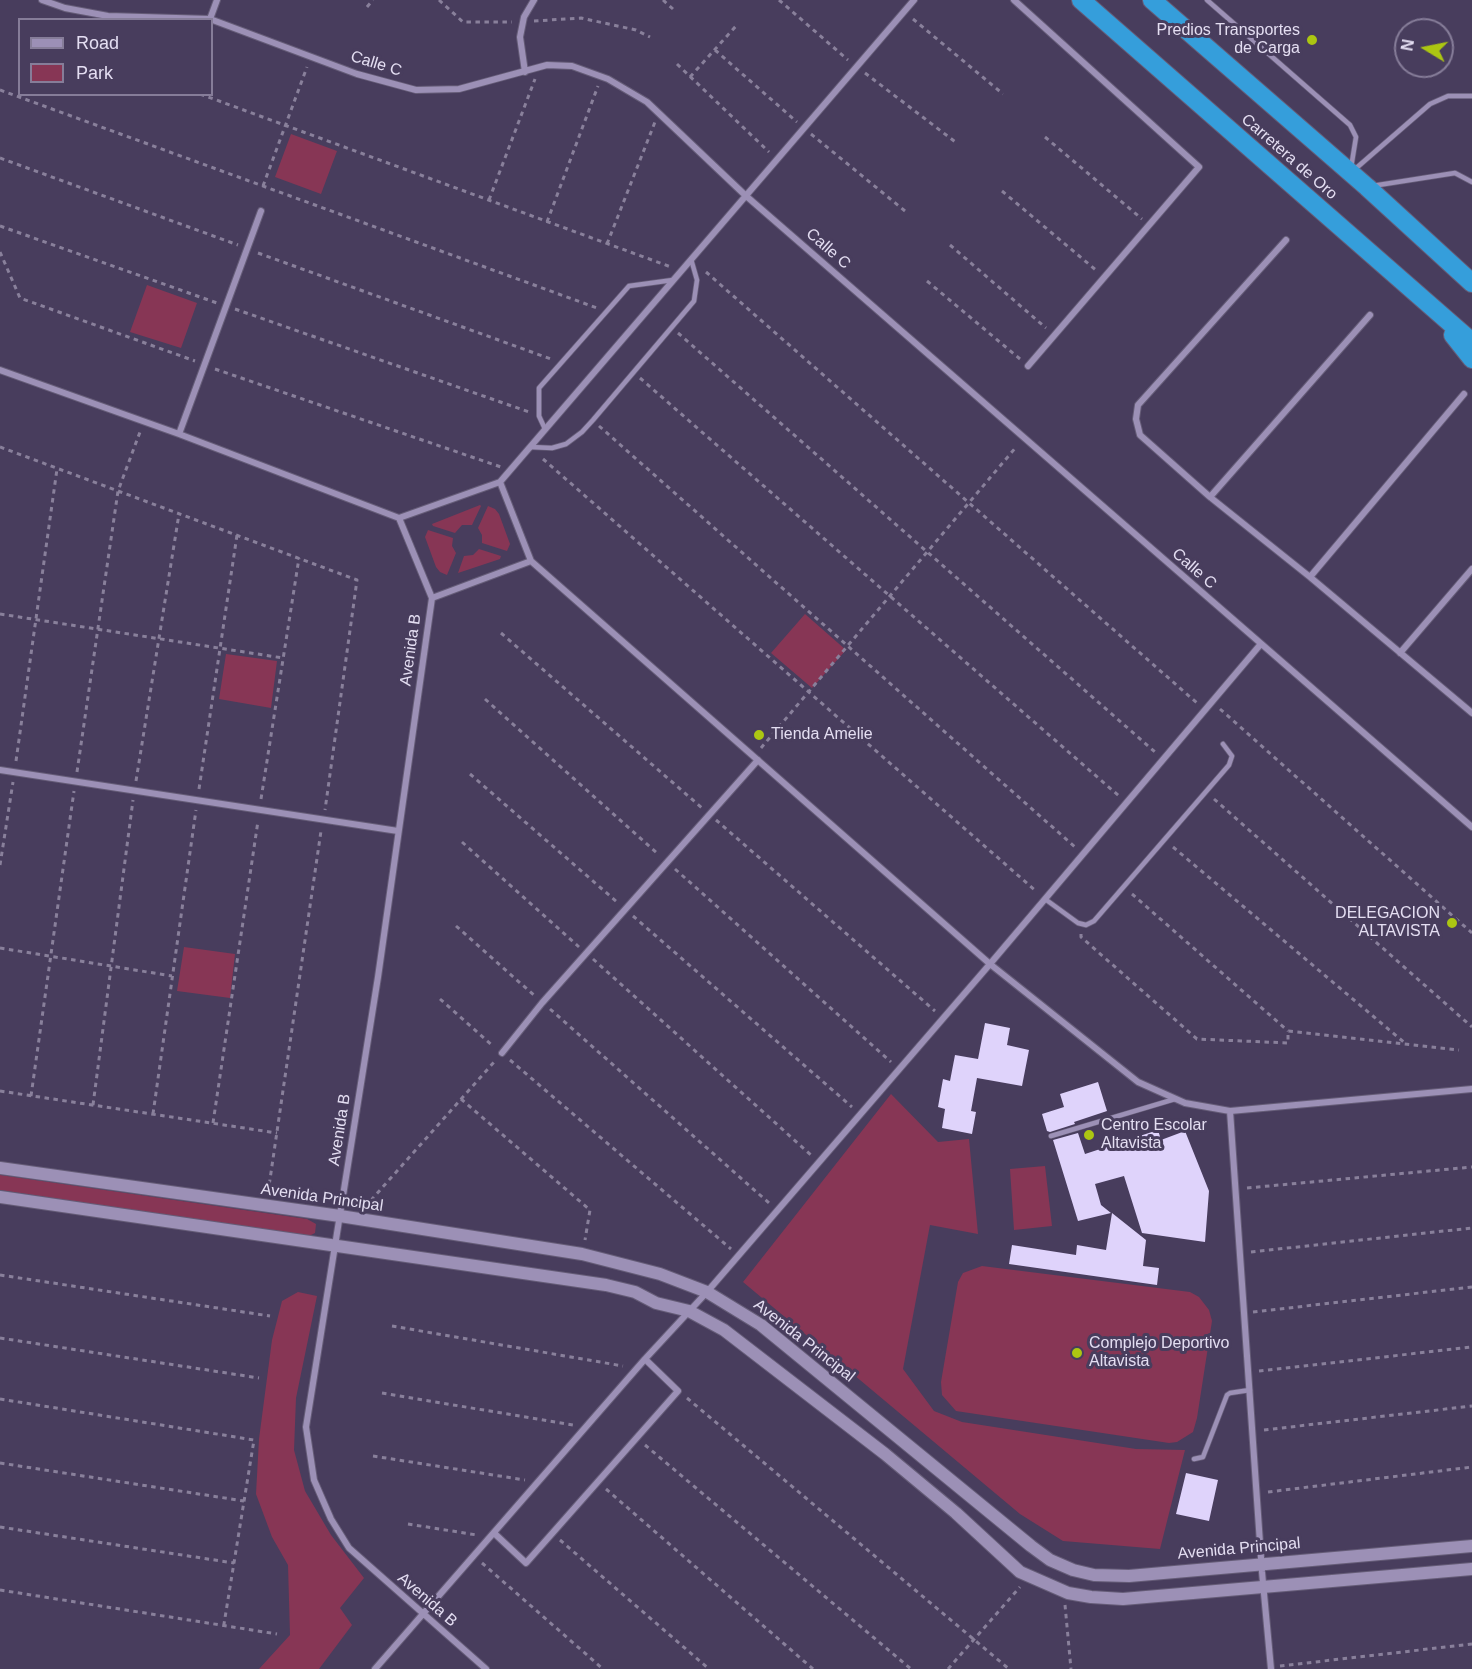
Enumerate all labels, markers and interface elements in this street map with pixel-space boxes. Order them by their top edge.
legend [18,18,213,96]
north arrow [1394,18,1454,78]
place label: Predios Transportes de Carga [1157,21,1300,59]
text: Road [76,33,119,53]
marker: Predios Transportes de Carga [1305,33,1319,47]
text: N [1398,38,1417,52]
street label: Calle C [348,47,404,81]
text: Park [76,63,113,83]
street label: Carretera de Oro [1237,110,1341,204]
street label: Calle C [802,225,854,273]
street label: Calle C [1168,545,1220,593]
street label: Avenida B [396,613,426,687]
place label: Tienda Amelie [771,725,873,745]
marker: Tienda Amelie [752,728,766,742]
place label: DELEGACION ALTAVISTA [1335,904,1440,942]
marker: DELEGACION ALTAVISTA [1445,916,1459,930]
street label: Avenida B [325,1093,355,1167]
place label: Centro Escolar Altavista [1101,1116,1207,1154]
marker: Centro Escolar Altavista [1082,1128,1096,1142]
street label: Avenida Principal [260,1180,384,1216]
street label: Avenida Principal [749,1295,859,1387]
place label: Complejo Deportivo Altavista [1089,1334,1230,1372]
marker: Complejo Deportivo Altavista [1070,1346,1084,1360]
street label: Avenida Principal [1177,1534,1301,1564]
street label: Avenida B [393,1569,461,1631]

